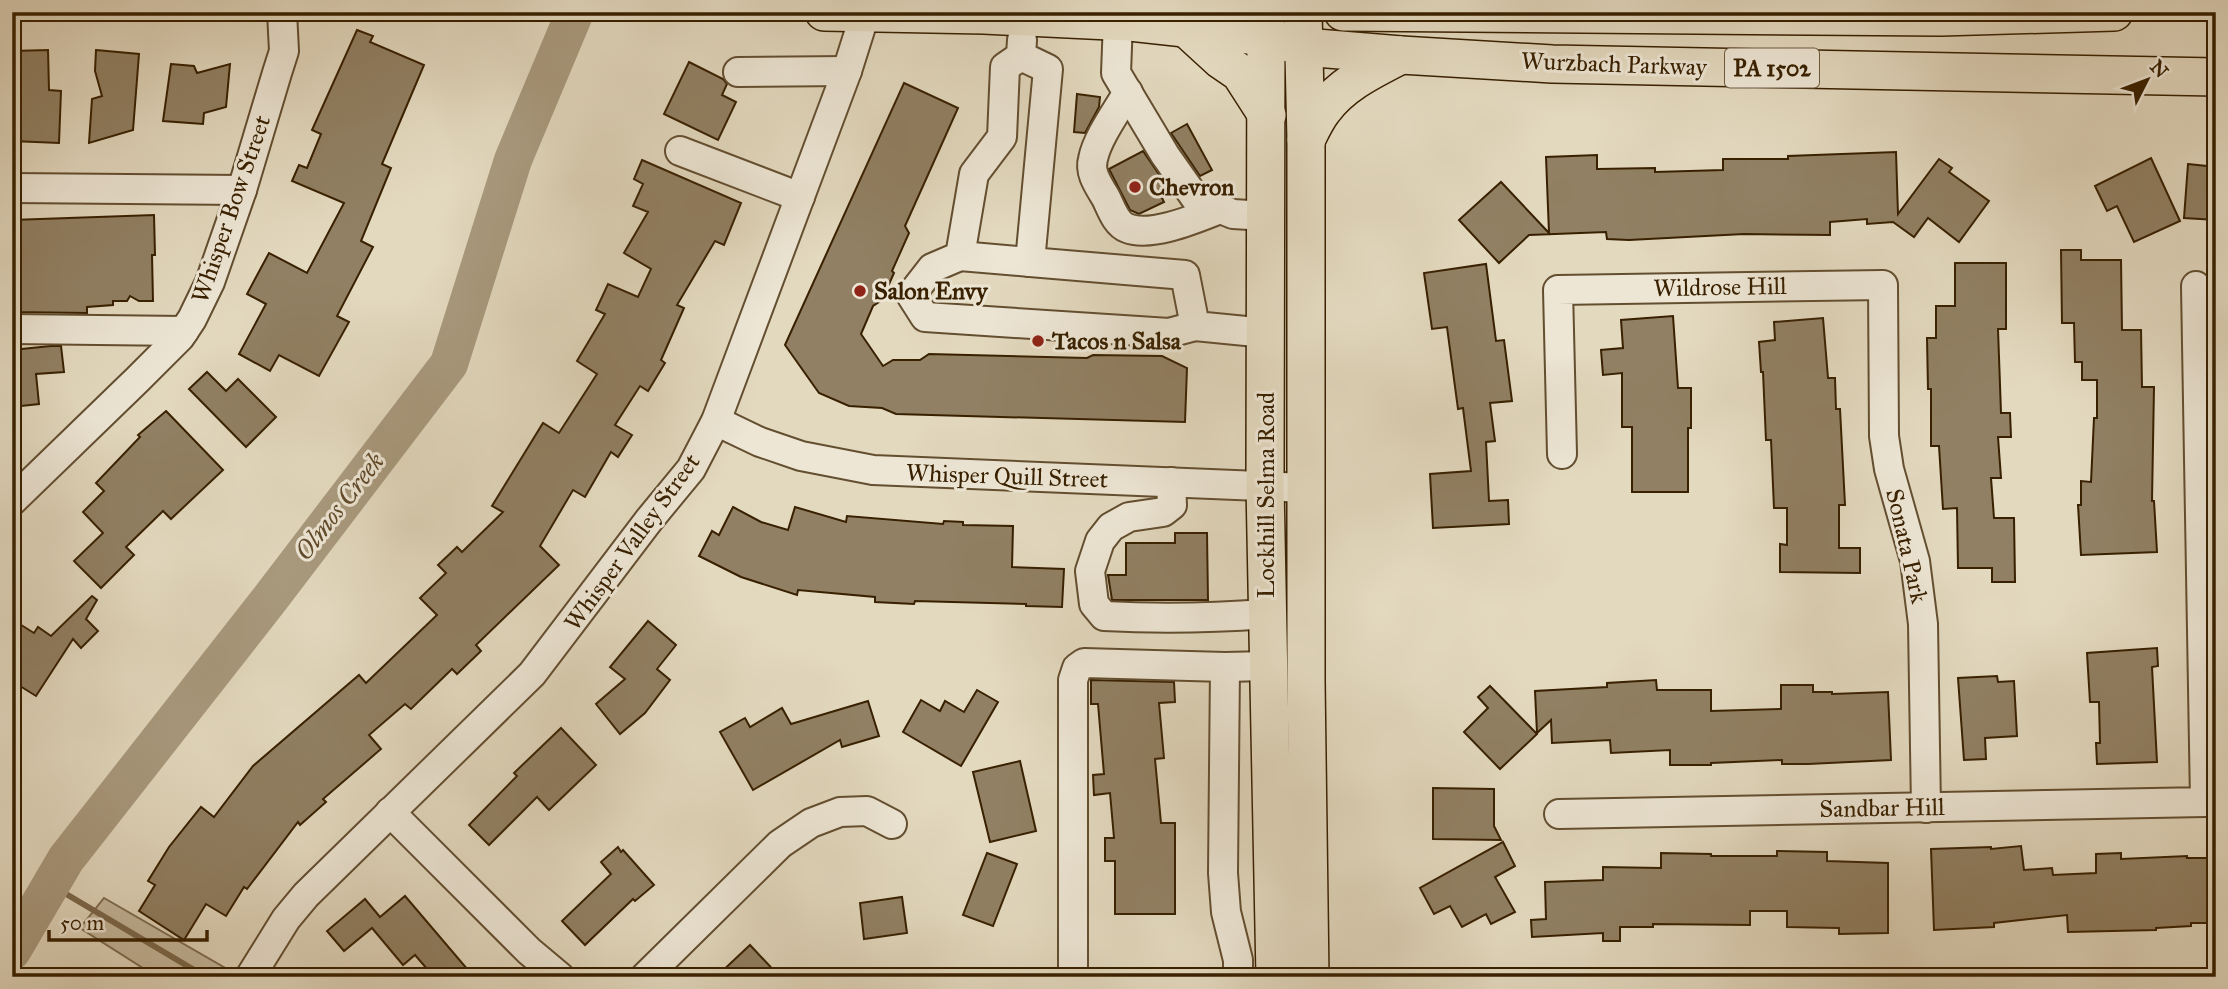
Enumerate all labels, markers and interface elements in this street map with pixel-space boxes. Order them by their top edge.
street label: Wurzbach Parkway [1521,46,1708,82]
north arrow [2112,46,2182,116]
road number: PA 1502 [1725,48,1819,88]
text: N [2145,55,2173,83]
street label: Whisper Bow Street [185,111,277,307]
place label: Chevron [1149,172,1234,202]
marker: Chevron [1127,179,1143,195]
street label: Wildrose Hill [1653,271,1787,303]
place label: Salon Envy [874,276,989,306]
marker: Salon Envy [852,283,868,299]
place label: Tacos n Salsa [1051,326,1182,356]
marker: Tacos n Salsa [1030,333,1046,349]
street label: Lockhill Selma Road [1251,392,1281,598]
water label: Olmos Creek [287,445,391,566]
street label: Whisper Valley Street [558,447,707,636]
street label: Whisper Quill Street [906,457,1109,495]
street label: Sonata Park [1879,486,1935,607]
street label: Sandbar Hill [1819,792,1945,824]
scale bar [49,898,206,942]
text: 50 m [60,910,105,936]

